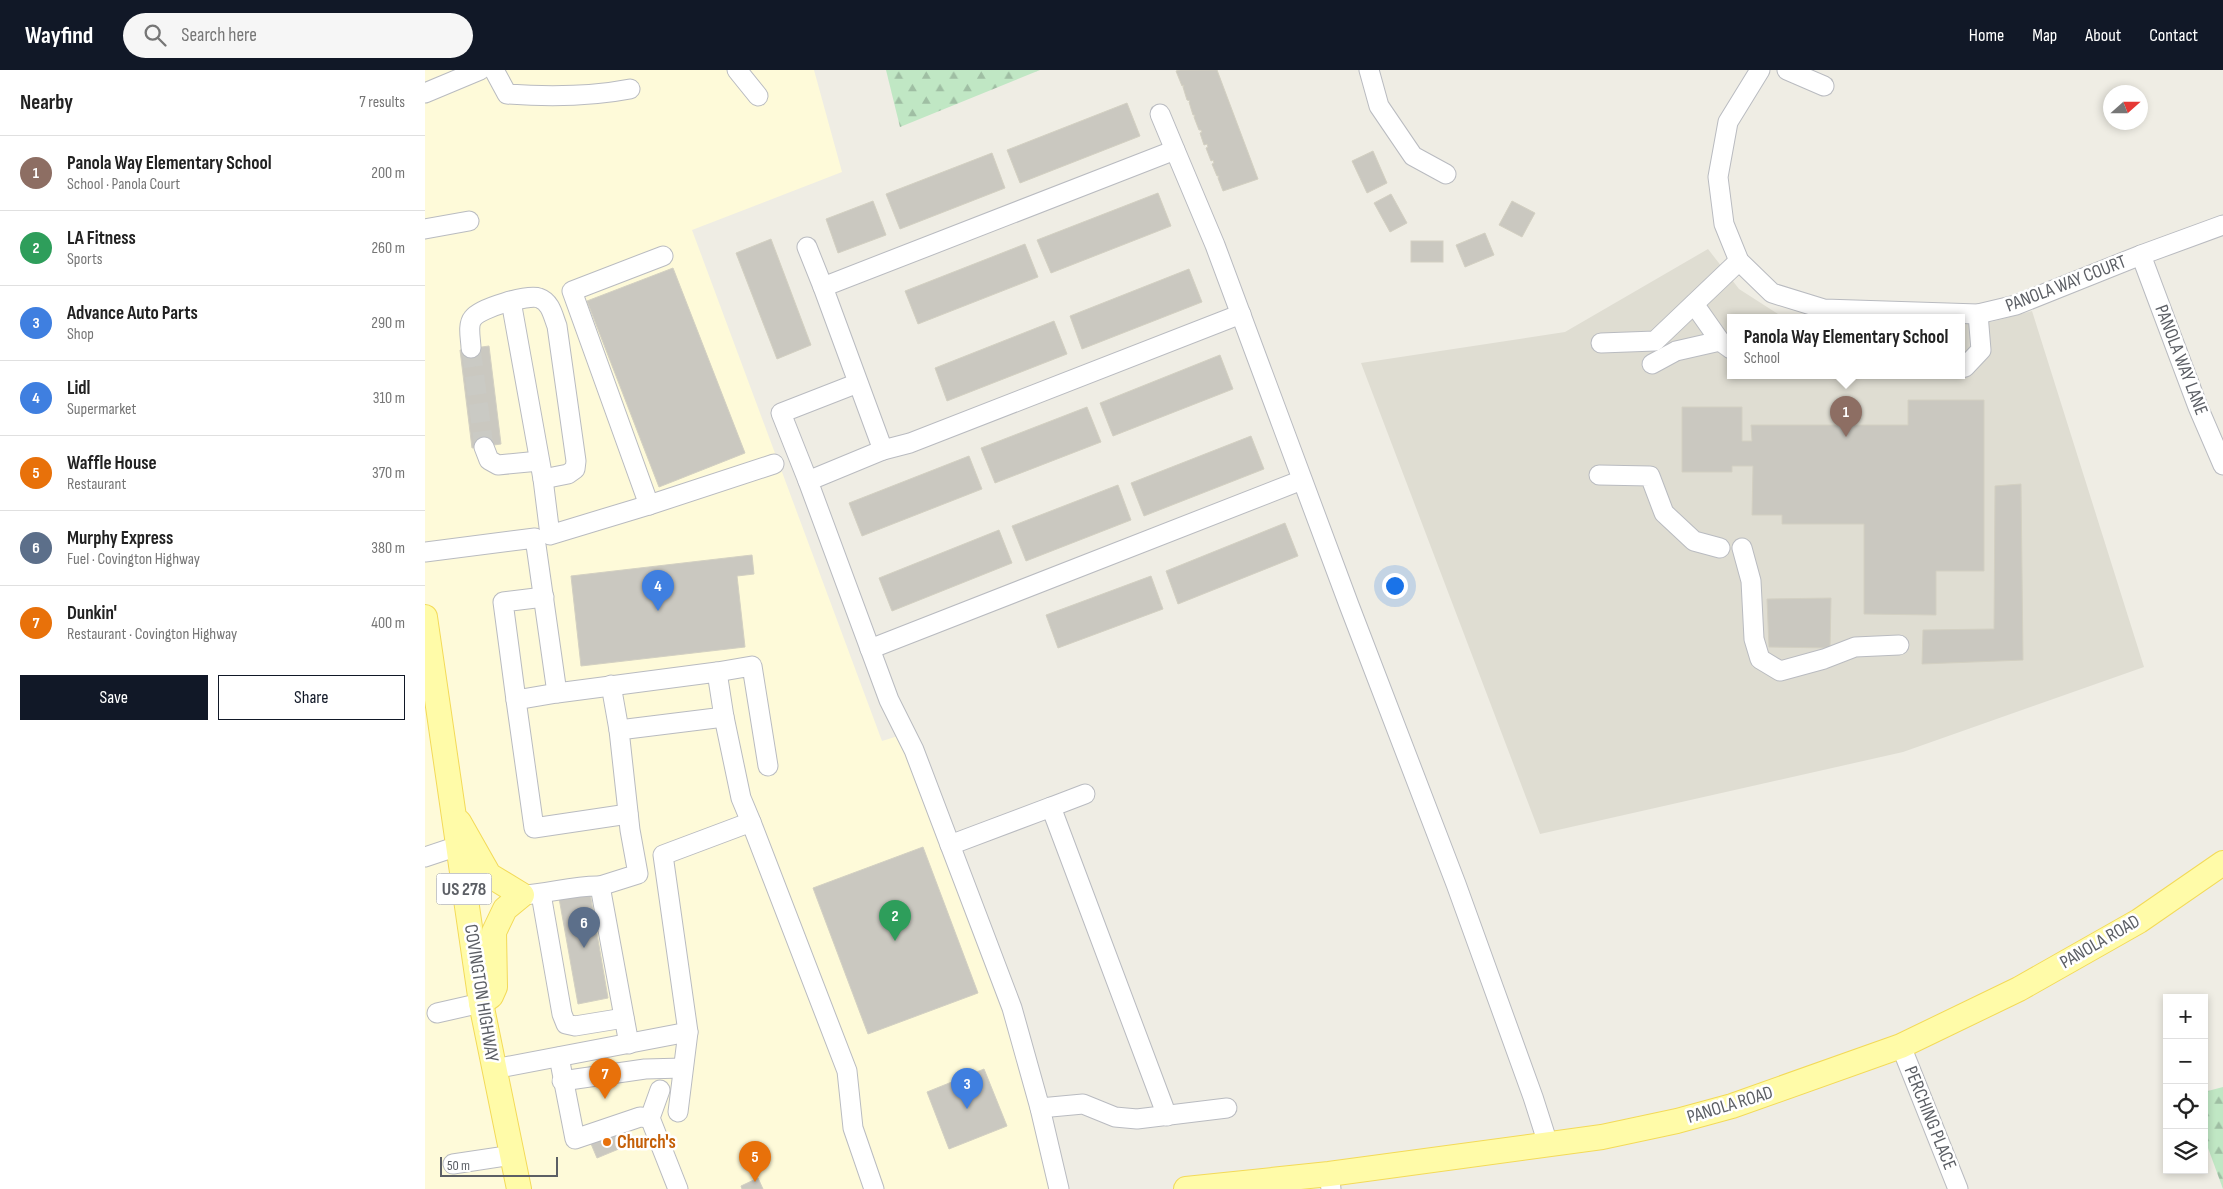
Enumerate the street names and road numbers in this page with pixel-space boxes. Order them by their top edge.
street label: PANOLA WAY COURT [2002,250,2130,318]
street label: PANOLA WAY LANE [2149,302,2213,418]
road number: US 278 [437,874,491,904]
street label: PANOLA ROAD [2056,910,2144,974]
street label: COVINGTON HIGHWAY [459,923,503,1064]
street label: PERCHING PLACE [1899,1063,1961,1173]
street label: PANOLA ROAD [1684,1081,1776,1129]

